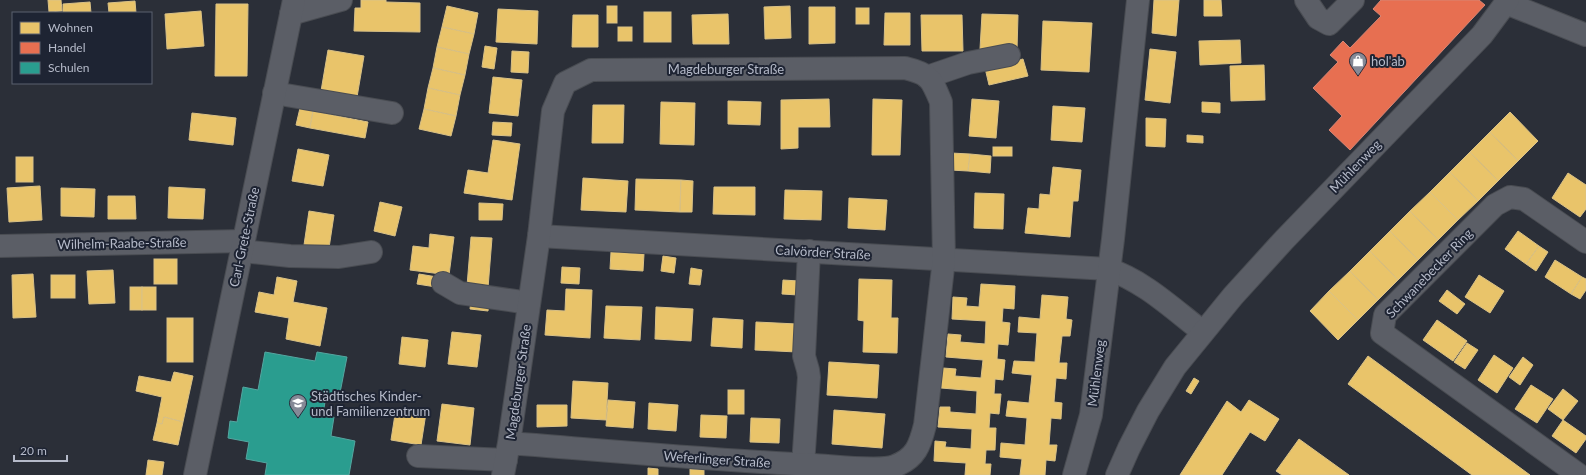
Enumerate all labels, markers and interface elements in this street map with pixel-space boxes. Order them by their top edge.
legend [12,12,152,84]
text: Wohnen [48,20,93,35]
text: Handel [48,40,86,55]
shop icon: hol'ab [1348,51,1368,76]
place label: hol'ab [1371,53,1405,69]
text: Schulen [48,60,89,75]
street label: Magdeburger Straße [668,61,784,77]
street label: Mühlenweg [1326,136,1384,196]
street label: Carl-Grete-Straße [226,185,262,288]
street label: Schwanebecker Ring [1382,225,1476,321]
street label: Wilhelm-Raabe-Straße [57,234,187,252]
street label: Calvörder Straße [775,242,871,262]
street label: Magdeburger Straße [502,323,534,441]
street label: Mühlenweg [1084,338,1108,407]
place label: Städtisches Kinder- und Familienzentrum [311,388,430,419]
school or university icon: Städtisches Kinder- und Familienzentrum [288,393,308,418]
scale bar [14,437,67,463]
text: 20 m [20,443,47,458]
street label: Weferlinger Straße [663,447,771,471]

